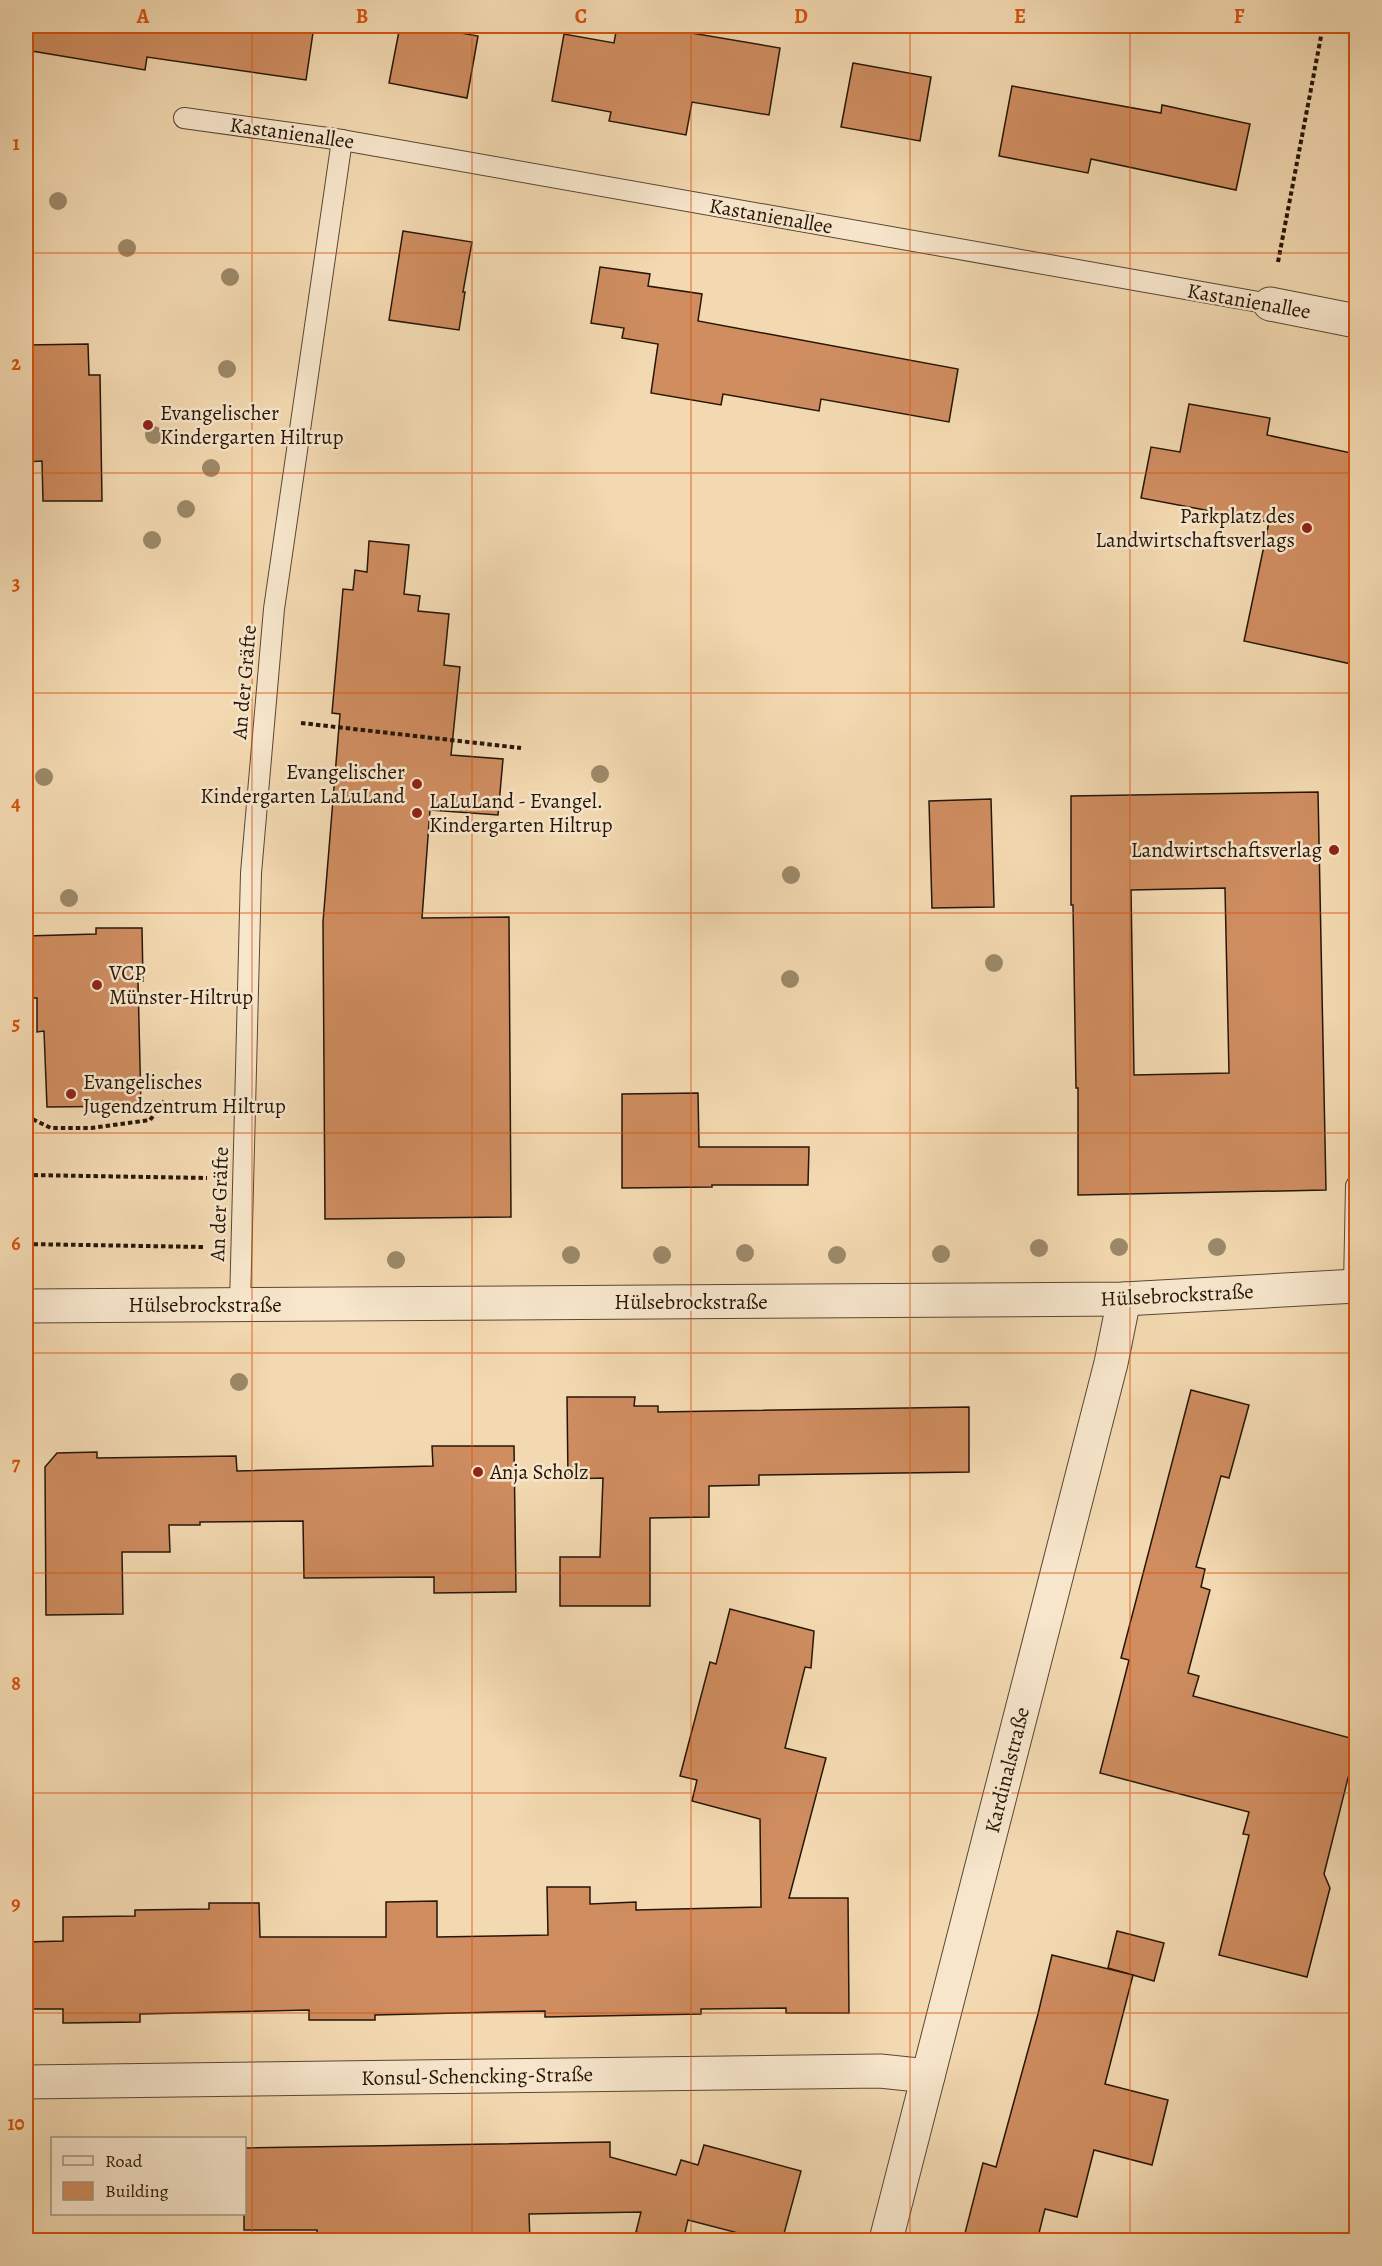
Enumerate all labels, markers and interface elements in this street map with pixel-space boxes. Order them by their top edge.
text: A [136,3,150,30]
text: B [356,3,368,30]
text: C [575,3,587,30]
text: D [794,3,808,30]
text: E [1014,3,1026,30]
text: F [1234,3,1245,30]
street label: Kastanienallee [228,110,356,156]
text: 1 [12,130,20,157]
street label: Kastanienallee [707,191,835,241]
street label: Kastanienallee [1185,276,1313,326]
text: 2 [11,350,21,377]
place label: Evangelischer Kindergarten Hiltrup [160,399,344,451]
marker: Evangelischer Kindergarten Hiltrup [141,418,155,432]
place label: Parkplatz des Landwirtschaftsverlags [1095,502,1295,554]
marker: Parkplatz des Landwirtschaftsverlags [1300,521,1314,535]
text: 3 [12,570,20,597]
street label: An der Gräfte [225,624,263,741]
place label: Evangelischer Kindergarten LaLuLand [200,758,406,810]
marker: Evangelischer Kindergarten LaLuLand [410,777,424,791]
place label: LaLuLand - Evangel. Kindergarten Hiltrup [429,787,613,839]
text: 4 [11,790,21,817]
marker: LaLuLand - Evangel. Kindergarten Hiltrup [410,806,424,820]
place label: Landwirtschaftsverlag [1131,836,1322,864]
marker: Landwirtschaftsverlag [1327,843,1341,857]
place label: VCP Münster-Hiltrup [108,959,253,1011]
marker: VCP Münster-Hiltrup [90,978,104,992]
text: 5 [12,1010,20,1037]
place label: Evangelisches Jugendzentrum Hiltrup [83,1068,286,1120]
marker: Evangelisches Jugendzentrum Hiltrup [64,1087,78,1101]
street label: An der Gräfte [203,1146,235,1263]
text: 6 [11,1230,21,1257]
street label: Hülsebrockstraße [1100,1277,1254,1313]
street label: Hülsebrockstraße [614,1288,768,1316]
street label: Hülsebrockstraße [128,1291,282,1319]
text: 7 [12,1450,21,1477]
place label: Anja Scholz [489,1458,589,1486]
marker: Anja Scholz [471,1465,485,1479]
text: 8 [11,1670,21,1697]
street label: Kardinalstraße [978,1704,1036,1836]
text: 9 [11,1890,21,1917]
street label: Konsul-Schencking-Straße [361,2060,593,2092]
text: 10 [7,2110,25,2137]
legend [51,2137,246,2215]
text: Road [105,2149,143,2173]
text: Building [105,2179,169,2203]

